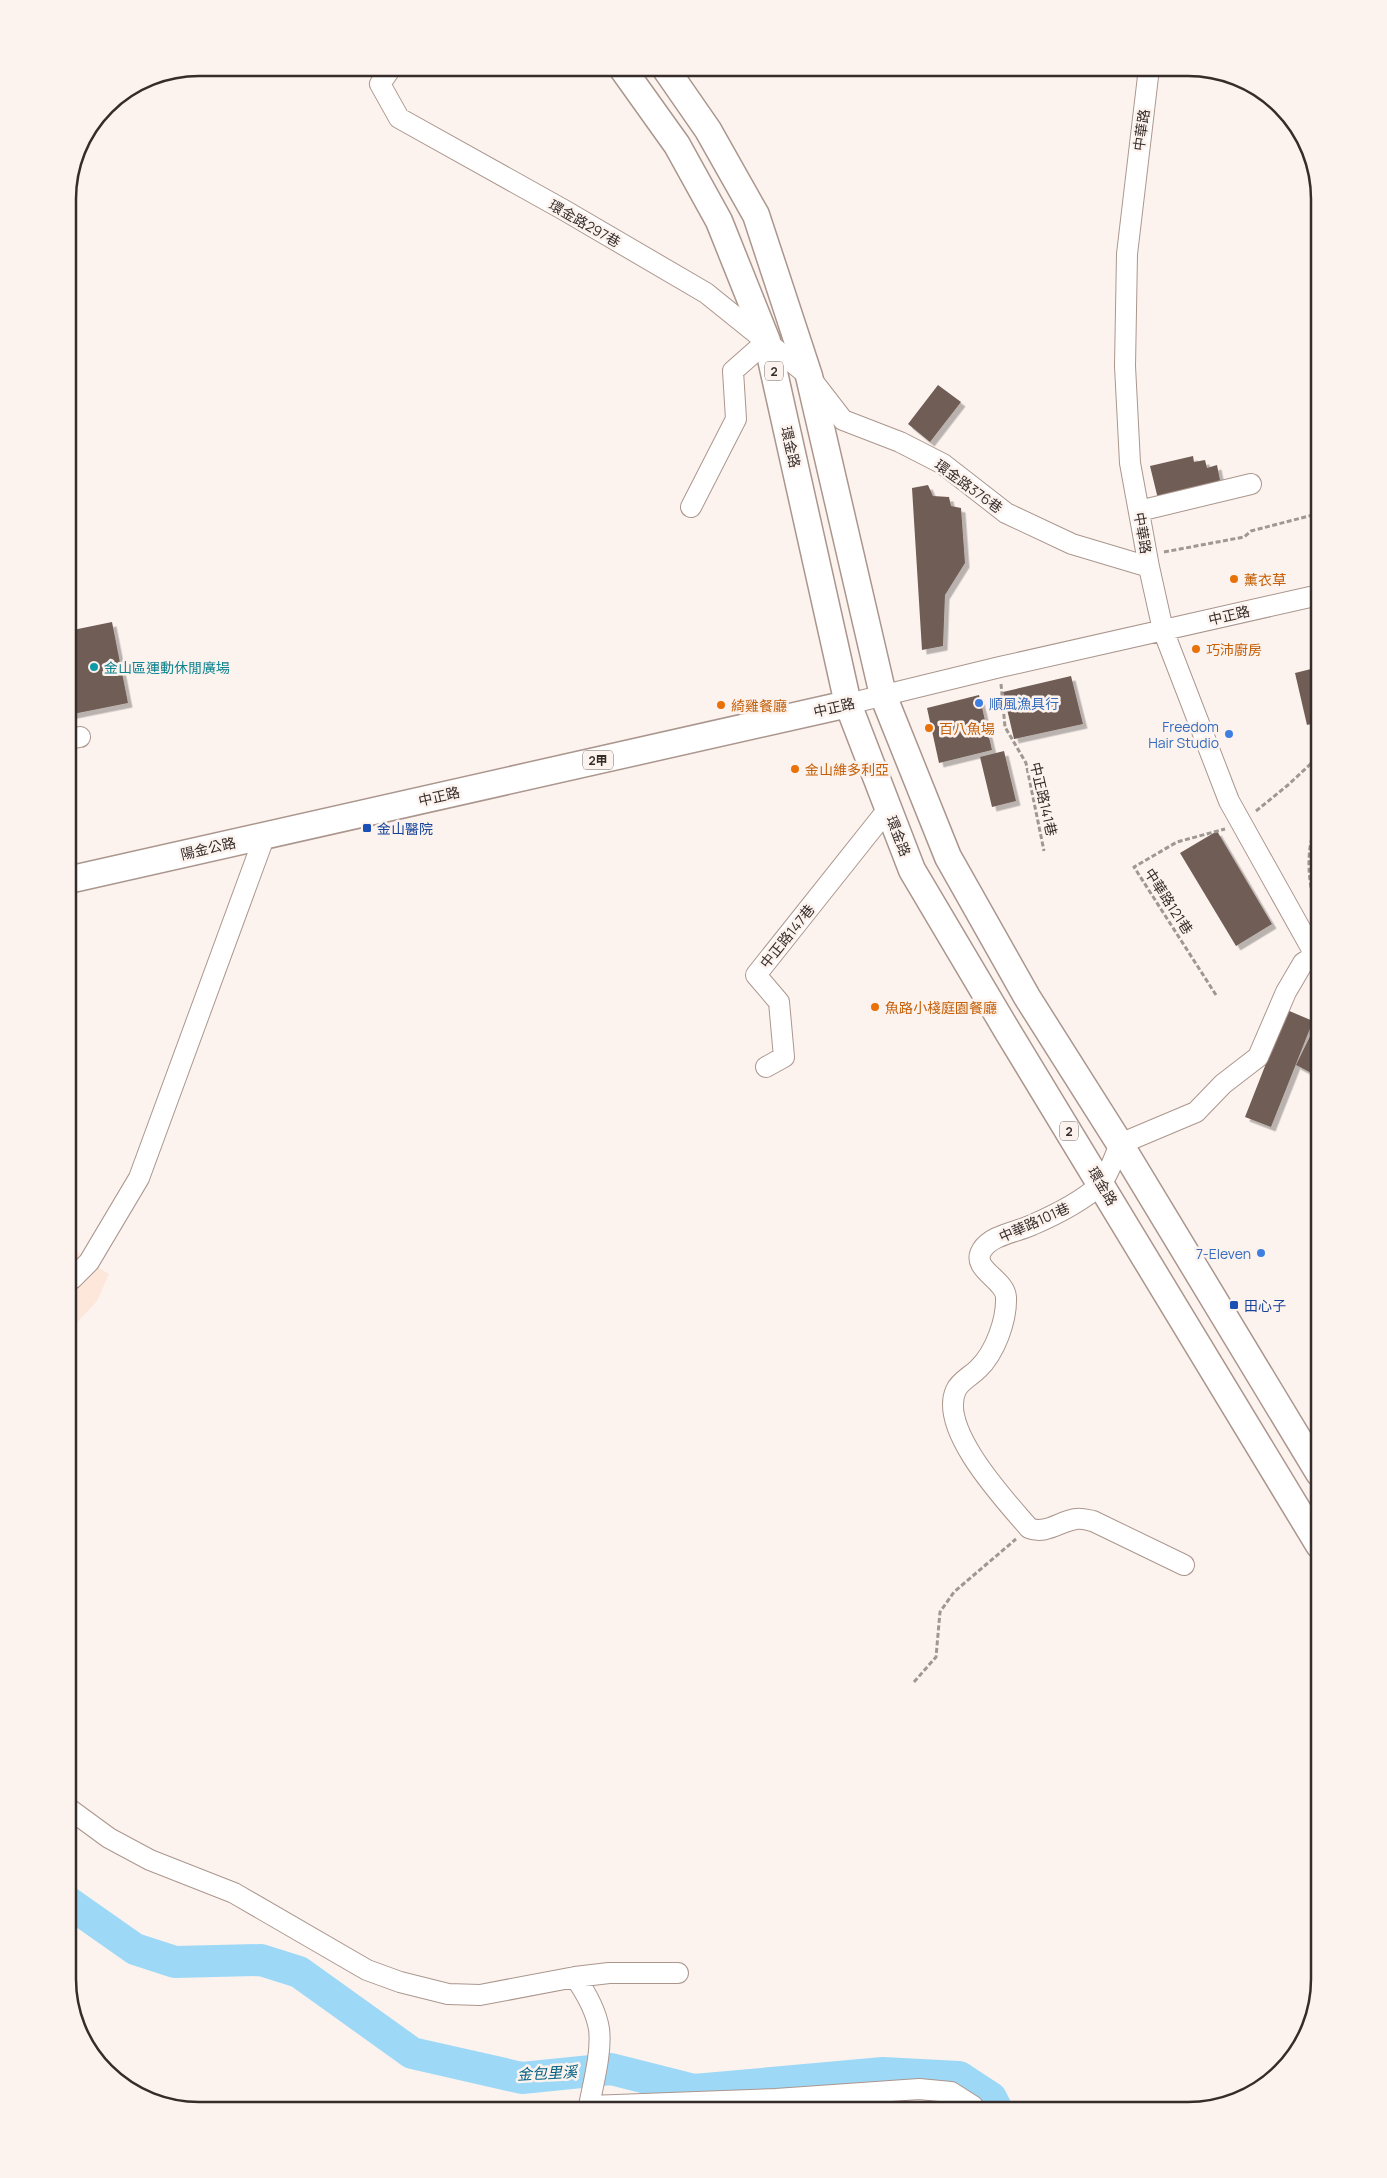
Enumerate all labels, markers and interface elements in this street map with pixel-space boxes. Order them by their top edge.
street label: 中華路 [1129,108,1153,152]
street label: 環金路297巷 [546,195,624,251]
road number: 2 [765,362,783,381]
street label: 環金路 [777,424,805,470]
street label: 環金路376巷 [931,455,1007,517]
street label: 中華路 [1130,511,1156,555]
place label: 薰衣草 [1244,570,1286,589]
marker: 薰衣草 [1228,573,1240,585]
street label: 中正路 [1206,601,1252,629]
place label: 巧沛廚房 [1206,640,1262,659]
marker: 巧沛廚房 [1190,643,1202,655]
place label: 金山區運動休閒廣場 [104,658,230,677]
marker: 金山區運動休閒廣場 [88,661,100,673]
street label: 中正路 [811,693,857,721]
place label: 順風漁具行 [989,694,1059,713]
place label: 綺雞餐廳 [731,696,787,715]
marker: 順風漁具行 [973,697,985,709]
marker: 綺雞餐廳 [715,699,727,711]
place label: Freedom Hair Studio [1148,717,1219,752]
place label: 百八魚場 [939,719,995,738]
marker: 百八魚場 [923,722,935,734]
marker: Freedom Hair Studio [1223,728,1235,740]
road number: 2甲 [583,750,613,770]
place label: 金山維多利亞 [805,760,889,779]
street label: 中正路141巷 [1026,760,1062,838]
marker: 金山維多利亞 [789,763,801,775]
street label: 中正路 [416,782,462,810]
street label: 環金路 [883,813,915,859]
place label: 金山醫院 [377,819,433,838]
marker: 金山醫院 [361,822,373,834]
street label: 陽金公路 [179,832,237,864]
street label: 中華路121巷 [1141,864,1197,938]
street label: 中正路147巷 [755,900,819,972]
place label: 魚路小棧庭園餐廳 [885,998,997,1017]
marker: 魚路小棧庭園餐廳 [869,1001,881,1013]
road number: 2 [1060,1122,1078,1140]
street label: 環金路 [1084,1163,1122,1209]
street label: 中華路101巷 [996,1198,1072,1246]
place label: 7-Eleven [1196,1244,1251,1263]
marker: 7-Eleven [1255,1247,1267,1259]
place label: 田心子 [1244,1296,1286,1315]
marker: 田心子 [1228,1299,1240,1311]
water label: 金包里溪 [516,2061,579,2085]

